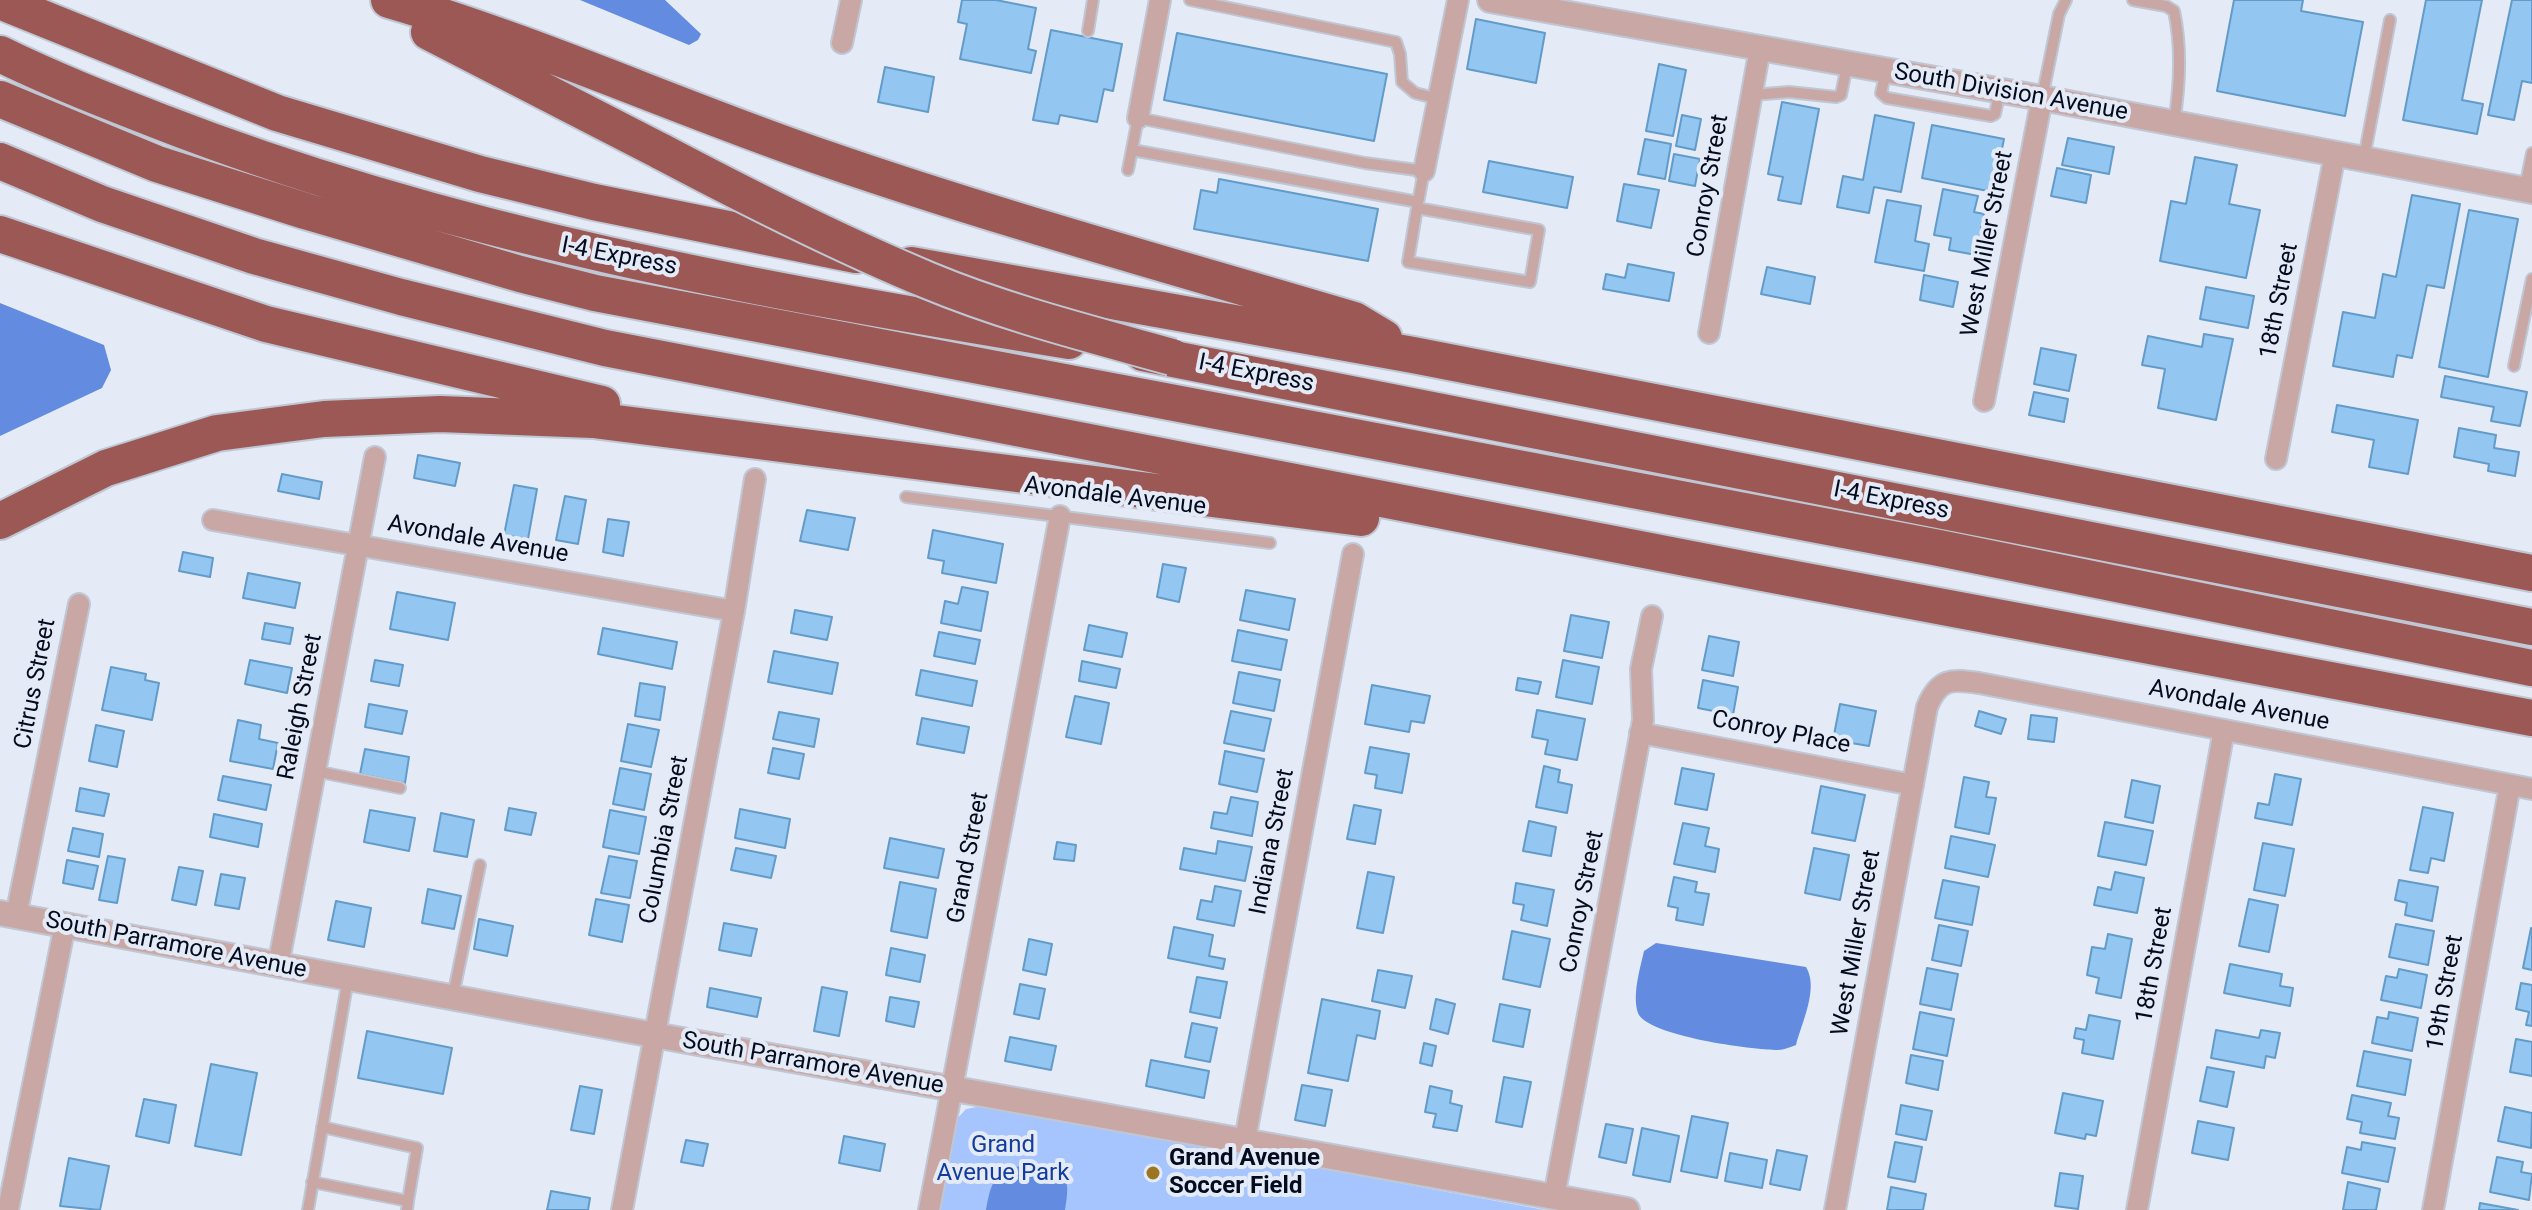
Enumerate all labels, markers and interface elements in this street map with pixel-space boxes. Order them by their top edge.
street label: South Division Avenue [1892,58,2130,128]
street label: Conroy Street [1682,112,1736,260]
street label: West Miller Street [1956,149,2020,339]
street label: I-4 Express [559,232,679,282]
street label: 18th Street [2255,241,2305,361]
street label: I-4 Express [1196,349,1316,399]
street label: Avondale Avenue [1022,472,1208,522]
street label: I-4 Express [1831,476,1951,526]
street label: Avondale Avenue [385,510,571,570]
street label: Citrus Street [9,616,63,752]
street label: Raleigh Street [273,632,329,782]
street label: Avondale Avenue [2146,674,2332,738]
street label: Conroy Place [1709,705,1853,761]
street label: Columbia Street [635,753,695,927]
street label: Indiana Street [1245,767,1301,917]
street label: Grand Street [942,790,996,926]
street label: Conroy Street [1555,828,1611,976]
street label: West Miller Street [1826,848,1888,1038]
street label: 18th Street [2131,905,2179,1025]
street label: South Parramore Avenue [43,907,309,985]
street label: 19th Street [2422,933,2470,1053]
street label: South Parramore Avenue [680,1027,946,1101]
park label: Grand Avenue Park [937,1132,1069,1188]
place label: Grand Avenue Soccer Field [1169,1145,1320,1201]
marker: Grand Avenue Soccer Field [1144,1164,1162,1182]

